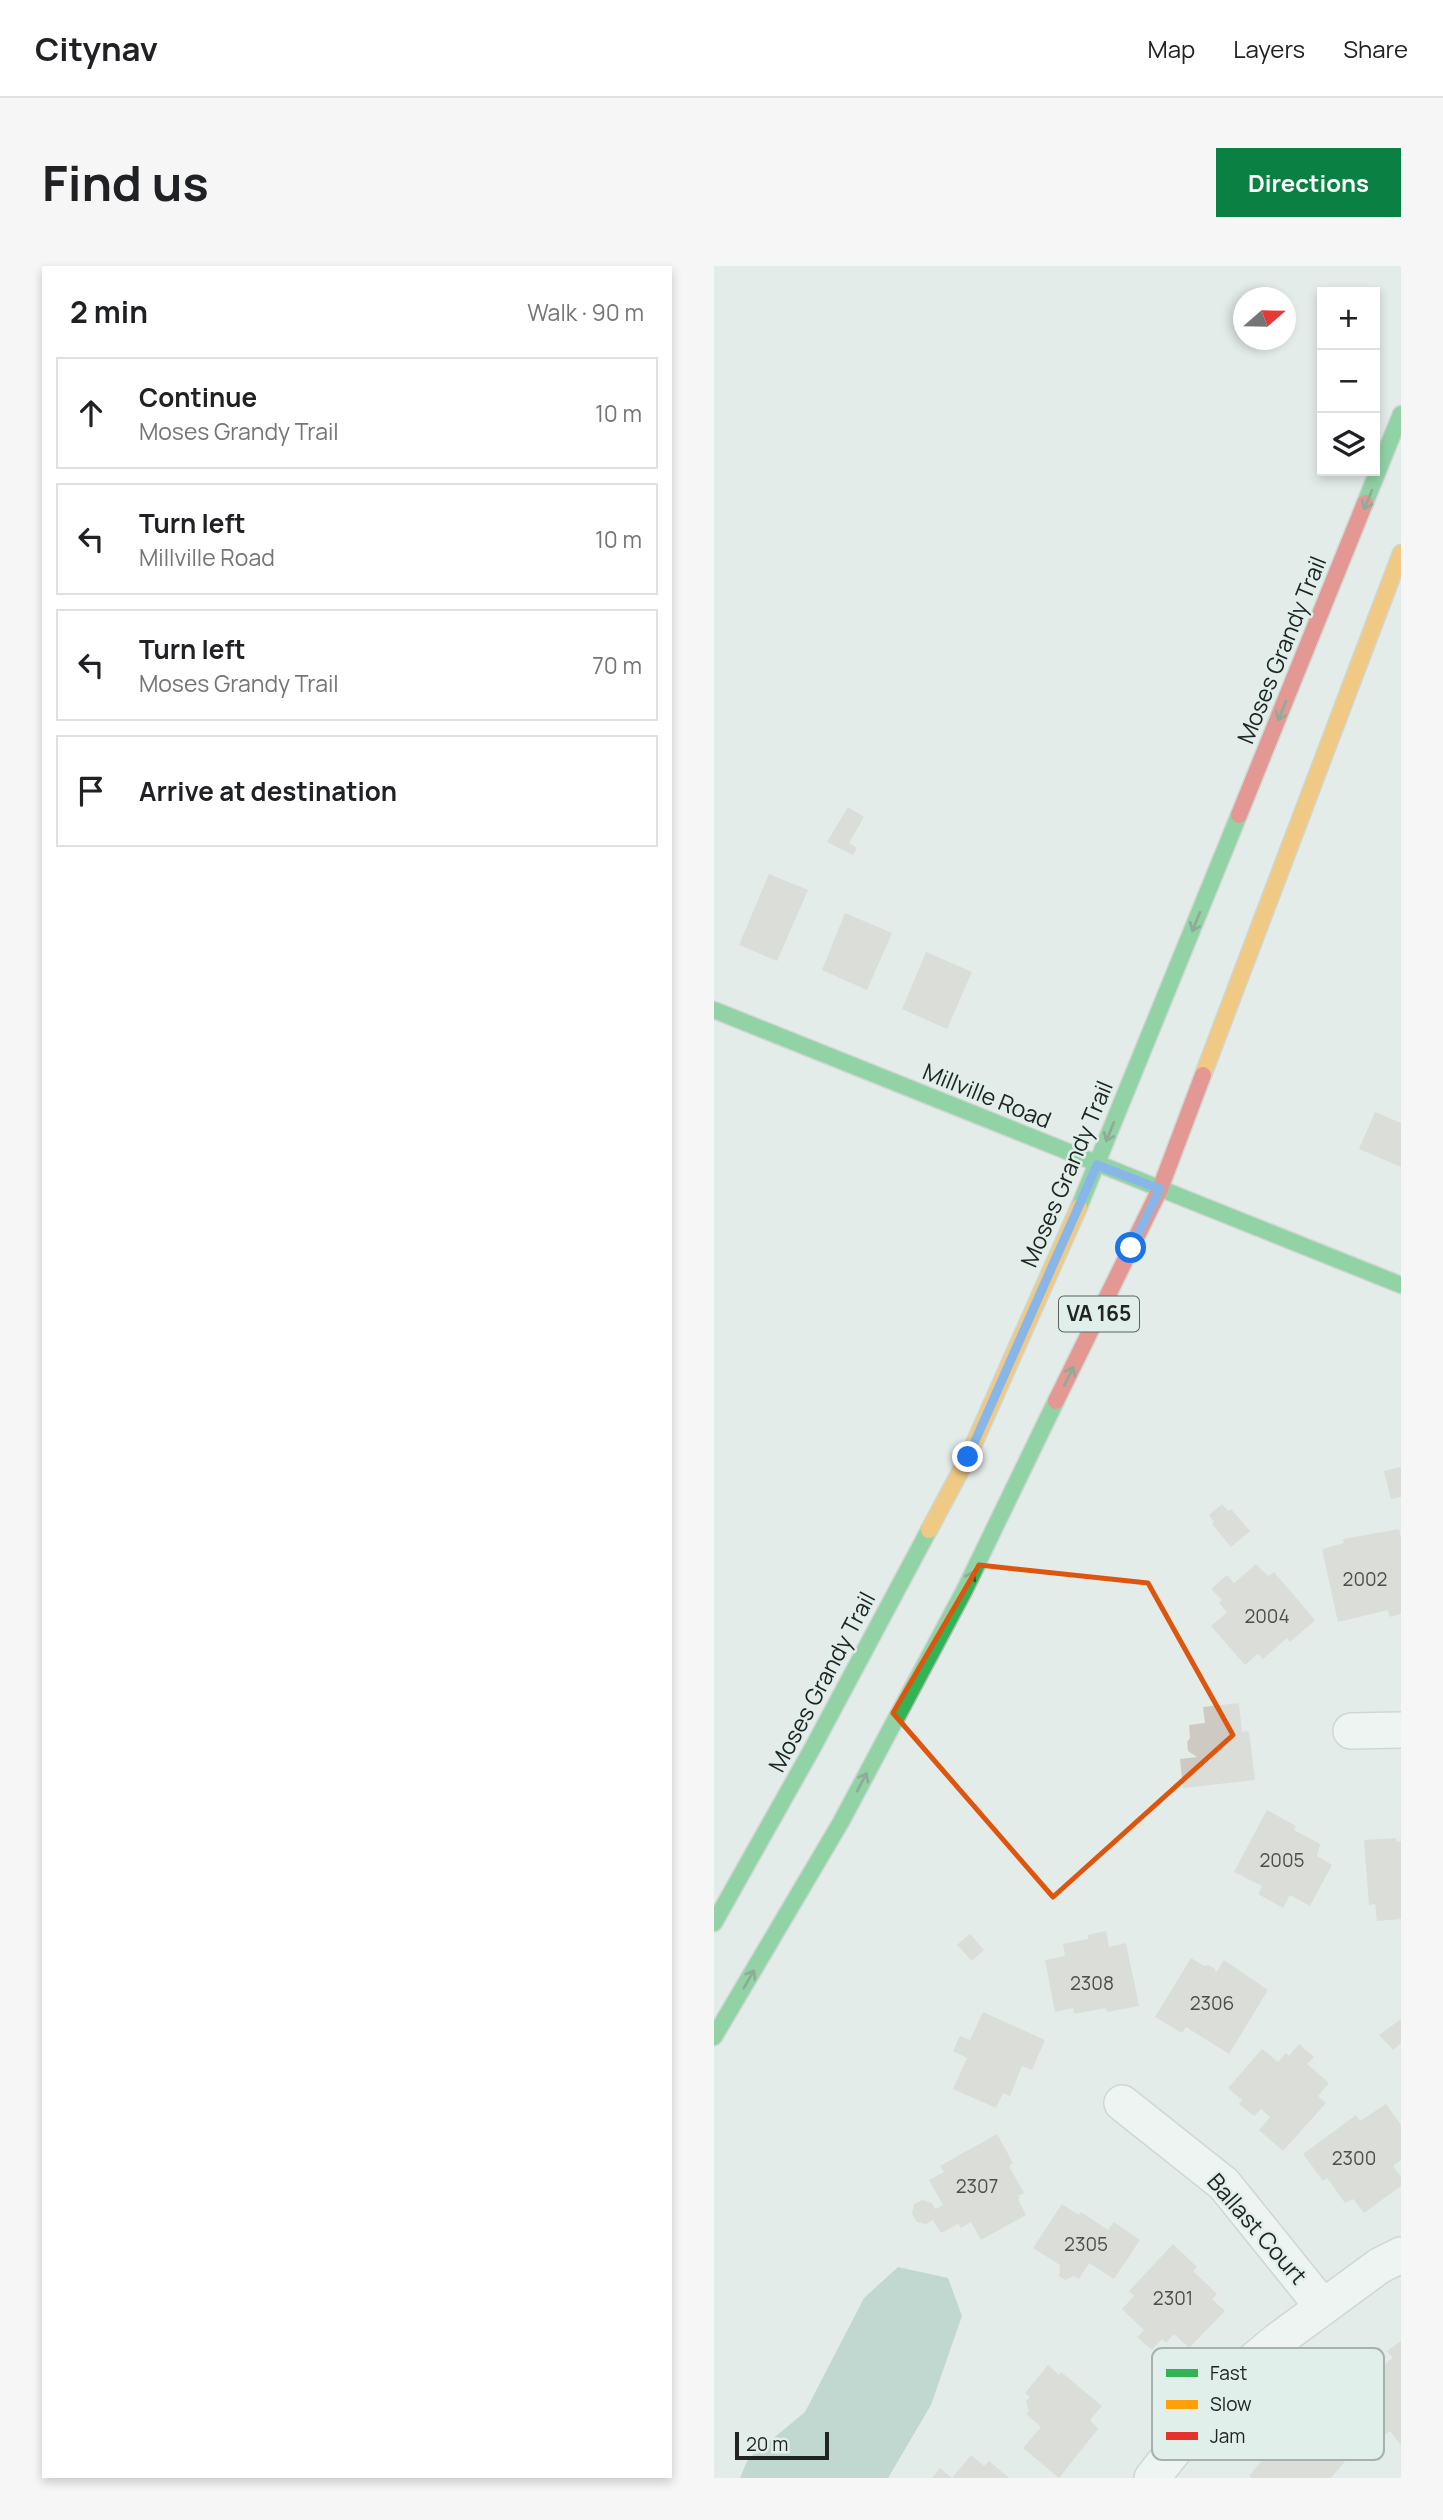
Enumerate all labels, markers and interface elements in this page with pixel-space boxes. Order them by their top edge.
text: Citynav [35,26,158,71]
text: Map [1148,32,1195,65]
text: Layers [1233,32,1305,65]
text: Share [1343,32,1408,65]
button: Directions [1216,148,1401,217]
text: Find us [42,149,209,216]
north arrow [1233,287,1296,350]
map controls [1317,287,1380,476]
button: + [1317,287,1380,350]
text: 2 min [70,291,148,332]
text: Walk · 90 m [527,296,644,328]
button: − [1317,350,1380,413]
text: Continue [139,379,257,415]
icon: ahead [72,394,110,432]
text: 10 m [595,397,642,429]
button: layers [1317,413,1380,476]
text: Moses Grandy Trail [139,415,339,447]
one-way arrow [1360,489,1373,511]
text: Turn left [139,505,246,541]
icon: left [72,520,110,558]
text: 10 m [595,523,642,555]
text: Millville Road [139,541,275,573]
street label: Moses Grandy Trail [1229,551,1333,748]
text: Turn left [139,631,246,667]
icon: left [72,646,110,684]
text: 70 m [592,649,642,681]
text: Moses Grandy Trail [139,667,339,699]
one-way arrow [1275,700,1288,721]
icon: arrive [72,772,110,810]
text: Arrive at destination [139,773,397,809]
one-way arrow [1189,910,1202,932]
street label: Millville Road [918,1055,1056,1135]
street label: Moses Grandy Trail [1012,1075,1120,1272]
one-way arrow [1103,1121,1116,1143]
route start [1115,1232,1146,1263]
road number: VA 165 [1059,1296,1139,1332]
one-way arrow [1062,1366,1076,1387]
route end [952,1441,983,1472]
house number: 2002 [1343,1566,1387,1592]
one-way arrow [963,1571,976,1592]
street label: Moses Grandy Trail [760,1586,882,1777]
house number: 2004 [1244,1603,1290,1629]
one-way arrow [856,1772,870,1793]
house number: 2005 [1260,1847,1305,1873]
one-way arrow [742,1969,756,1989]
house number: 2308 [1070,1970,1114,1996]
house number: 2306 [1190,1990,1234,2016]
house number: 2300 [1332,2145,1376,2171]
street label: Ballast Court [1201,2166,1315,2291]
house number: 2307 [956,2173,998,2199]
house number: 2305 [1064,2231,1108,2257]
house number: 2301 [1153,2285,1193,2311]
legend [1152,2348,1384,2460]
text: Fast [1210,2360,1247,2386]
text: Slow [1210,2391,1252,2417]
text: Jam [1210,2423,1245,2449]
scale bar [735,2429,830,2461]
text: 20 m [746,2431,788,2457]

